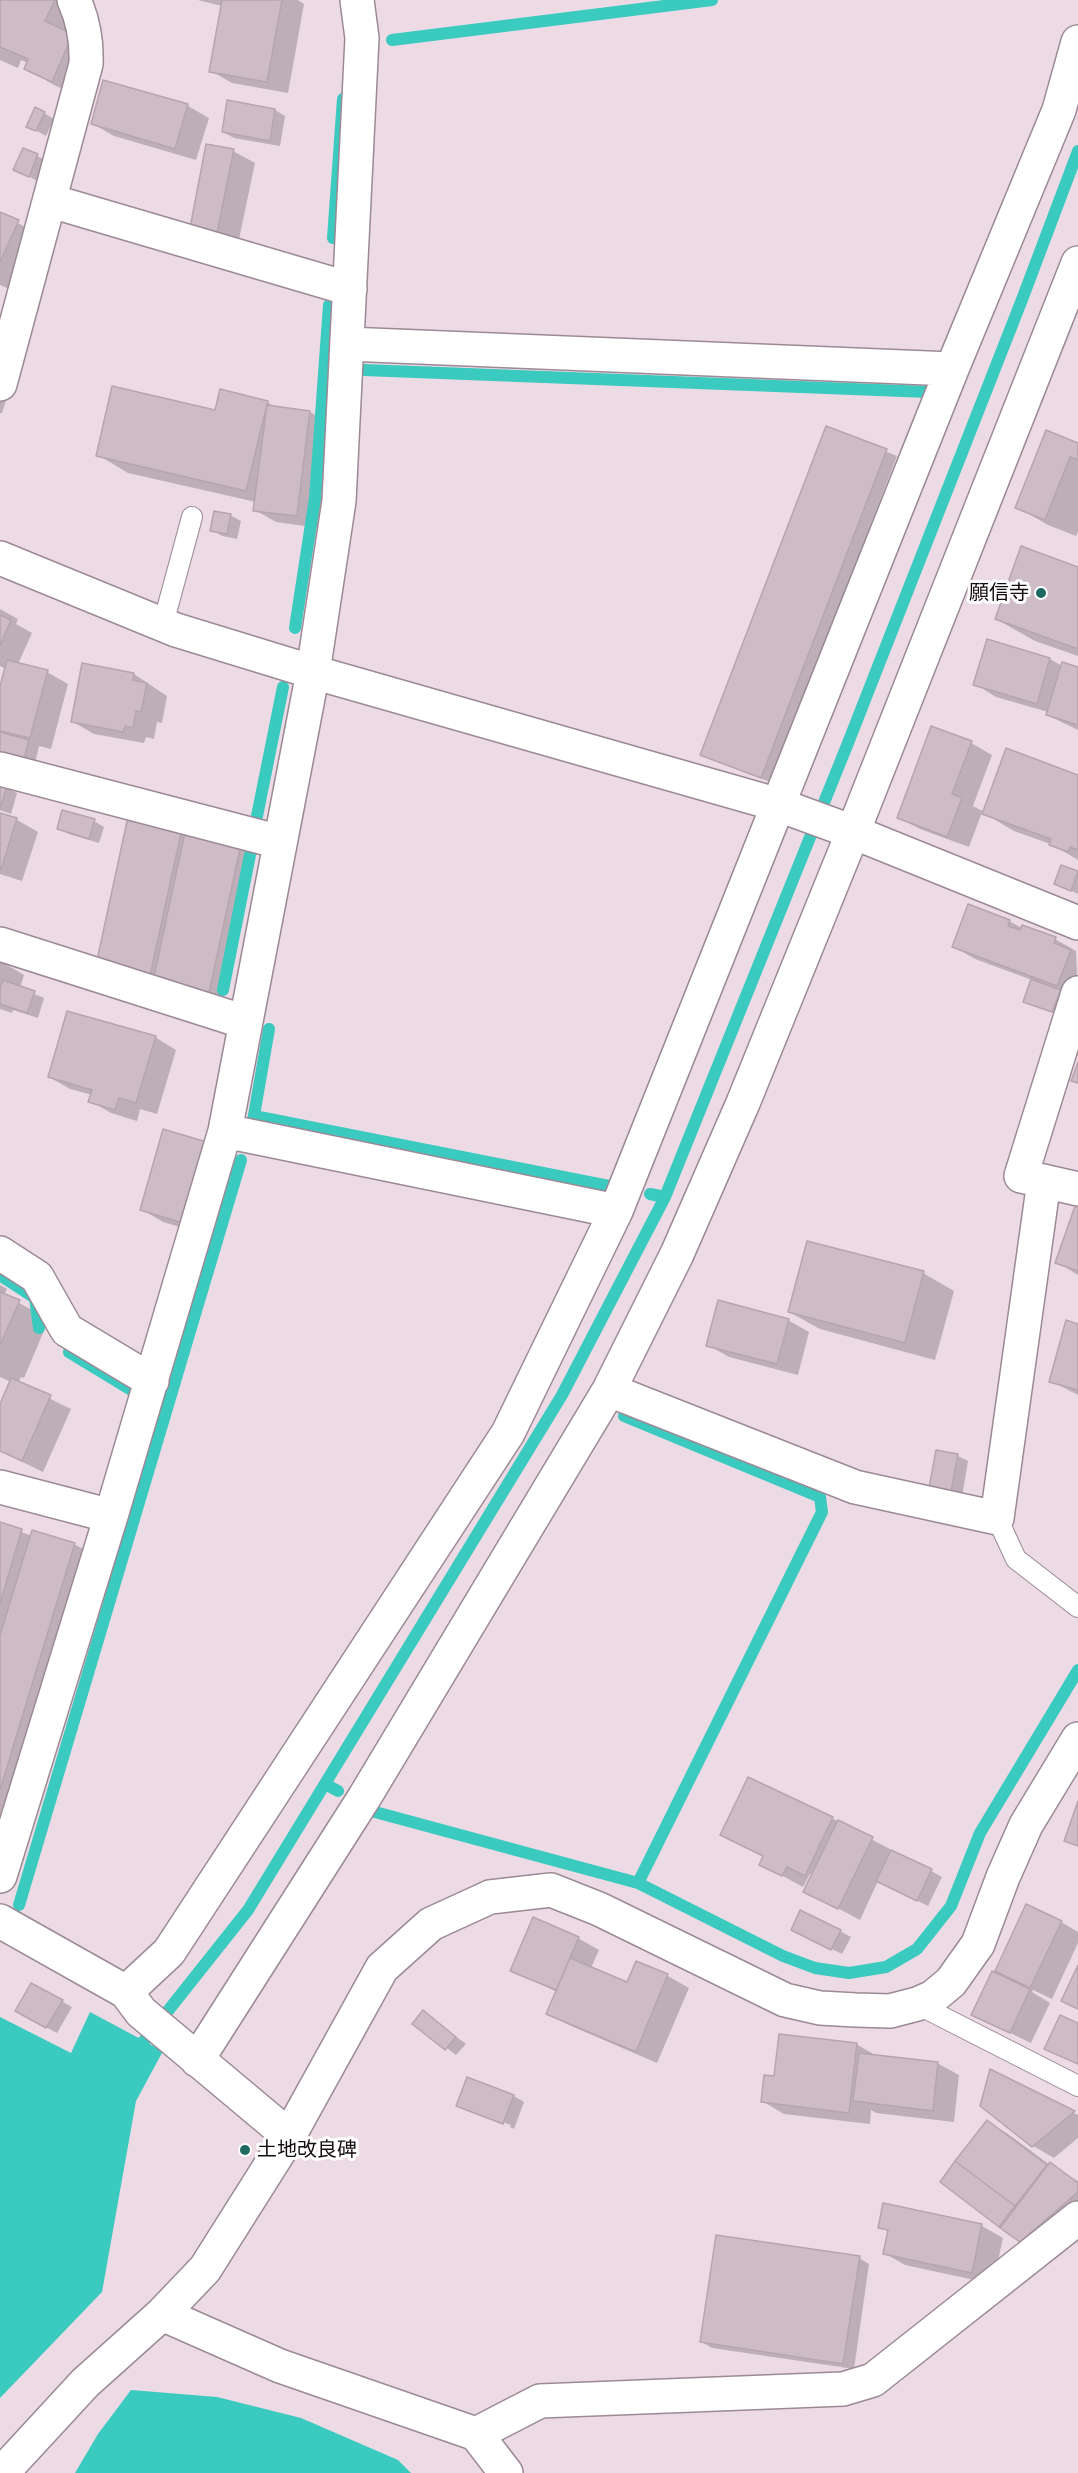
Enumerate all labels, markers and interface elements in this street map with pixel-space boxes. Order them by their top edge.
place label: 願信寺 [969,581,1029,605]
marker: 願信寺 [1034,586,1048,600]
place label: 土地改良碑 [257,2138,357,2162]
marker: 土地改良碑 [238,2143,252,2157]

